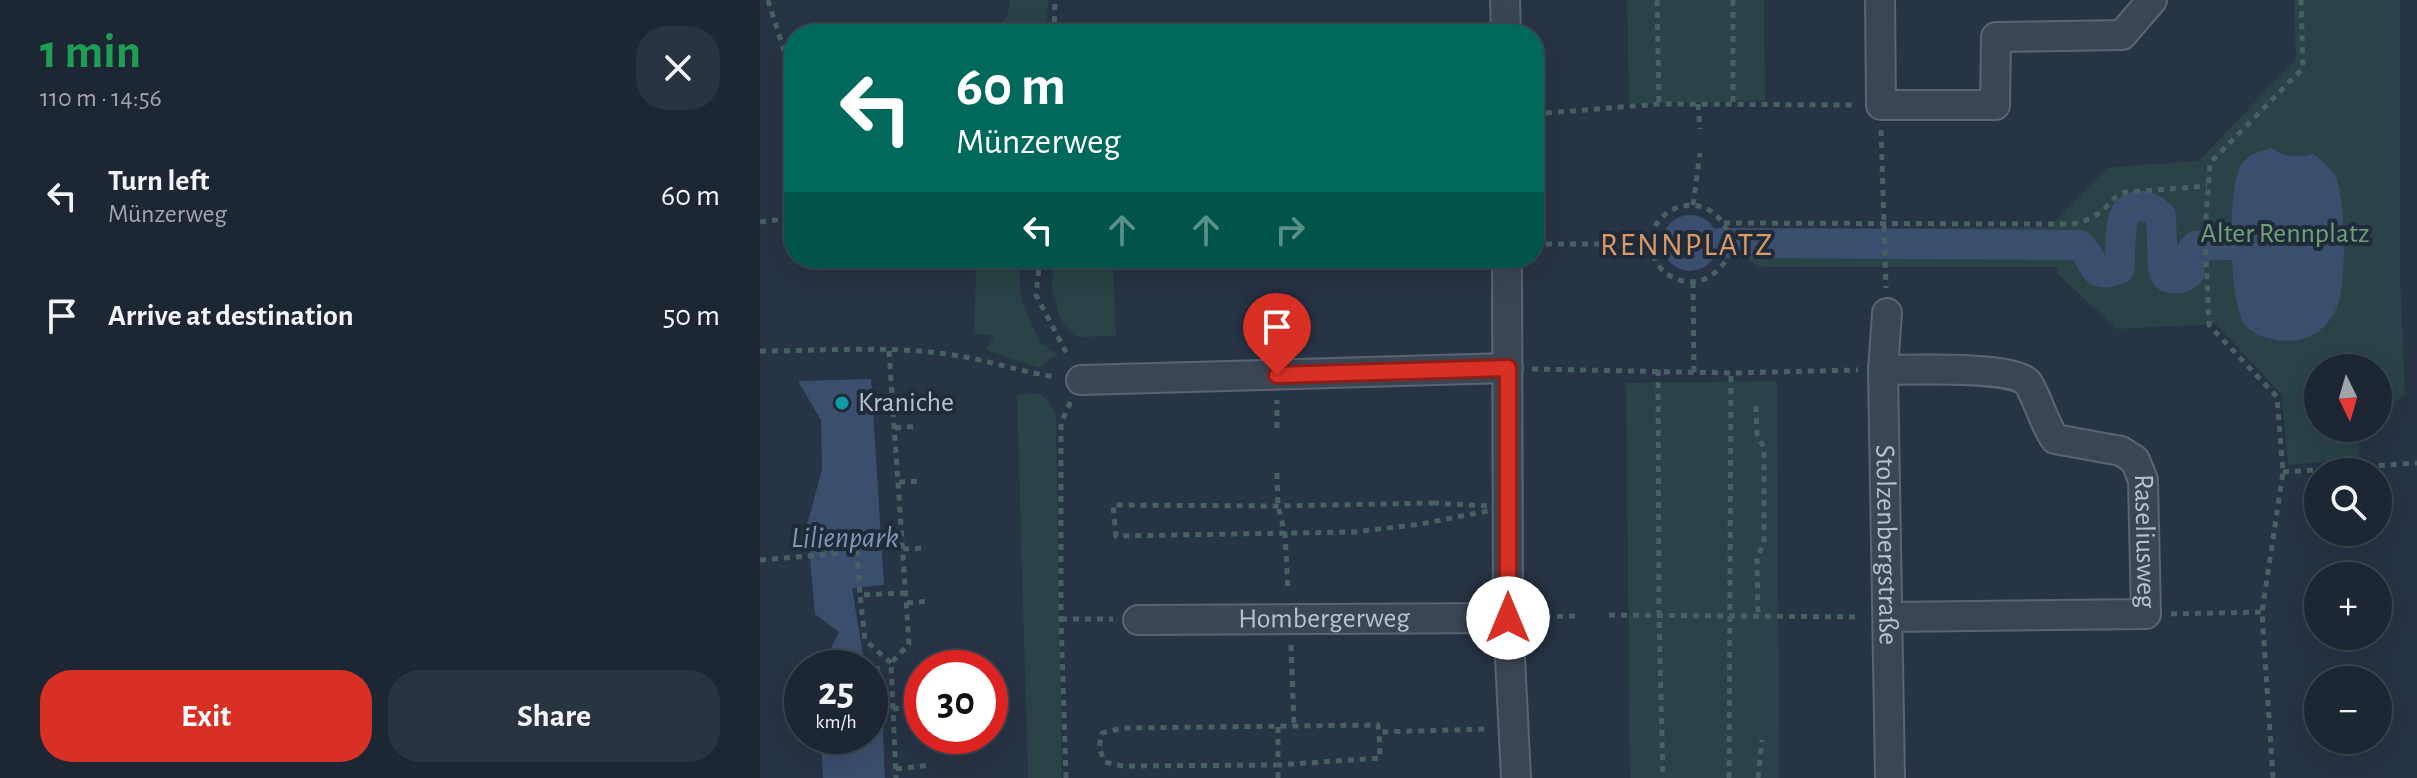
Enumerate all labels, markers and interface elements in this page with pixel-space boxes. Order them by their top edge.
button: close [636,26,720,110]
text: 1 min [40,29,141,77]
icon: left [824,56,928,160]
text: 60 m [956,59,1066,115]
text: 110 m · 14:56 [40,85,162,111]
text: Münzerweg [956,124,1121,160]
text: Turn left [108,166,209,196]
icon: left [40,174,84,218]
text: 60 m [661,181,720,211]
text: Münzerweg [108,201,227,227]
icon: left [1016,208,1060,252]
icon: ahead [1100,208,1144,252]
icon: ahead [1184,208,1228,252]
icon: right [1268,208,1312,252]
park label: Alter Rennplatz [2201,220,2369,248]
district label: RENNPLATZ [1600,229,1774,261]
pin [1243,293,1311,375]
icon: arrive [40,294,84,338]
text: Arrive at destination [108,301,354,331]
text: 50 m [663,301,720,331]
icon: arrive [1255,305,1299,349]
north arrow [2304,354,2392,442]
map controls [2304,354,2392,754]
place label: Kraniche [858,389,954,417]
marker: Kraniche [833,394,851,412]
street label: Stolzenbergstraße [1870,444,1902,645]
button: search [2304,458,2392,546]
street label: Raseliusweg [2129,474,2160,609]
water label: Lilienpark [791,523,899,553]
button: + [2304,562,2392,650]
position arrow [1466,576,1550,660]
street label: Hombergerweg [1238,605,1410,633]
speed limit sign: 30 [904,650,1008,754]
button: − [2304,666,2392,754]
button: Exit [40,670,372,762]
button: Share [388,670,720,762]
text: 25 [818,672,854,712]
text: km/h [815,712,857,732]

